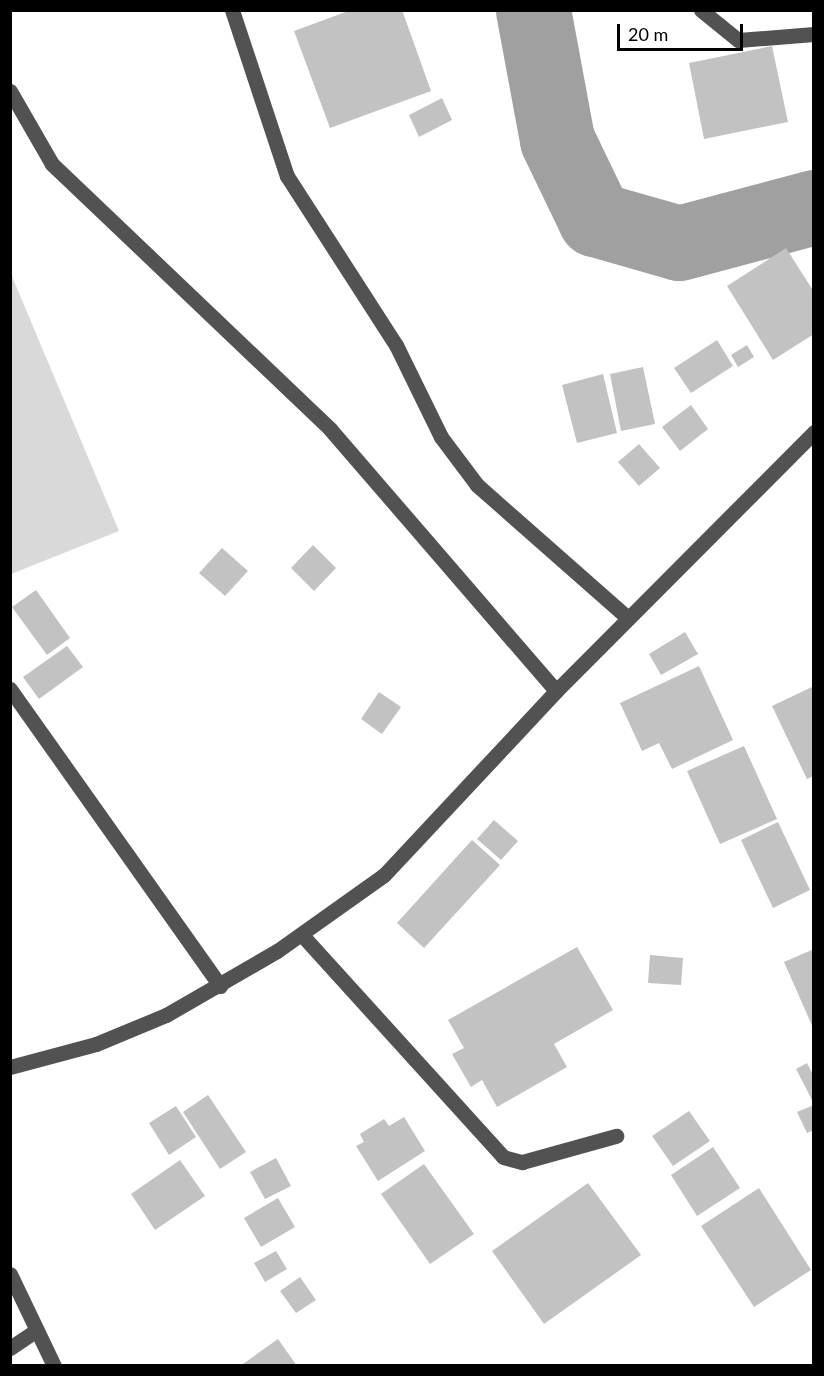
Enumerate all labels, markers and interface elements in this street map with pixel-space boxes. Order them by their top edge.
scale bar [620,12,746,50]
text: 20 m [628,23,668,45]

